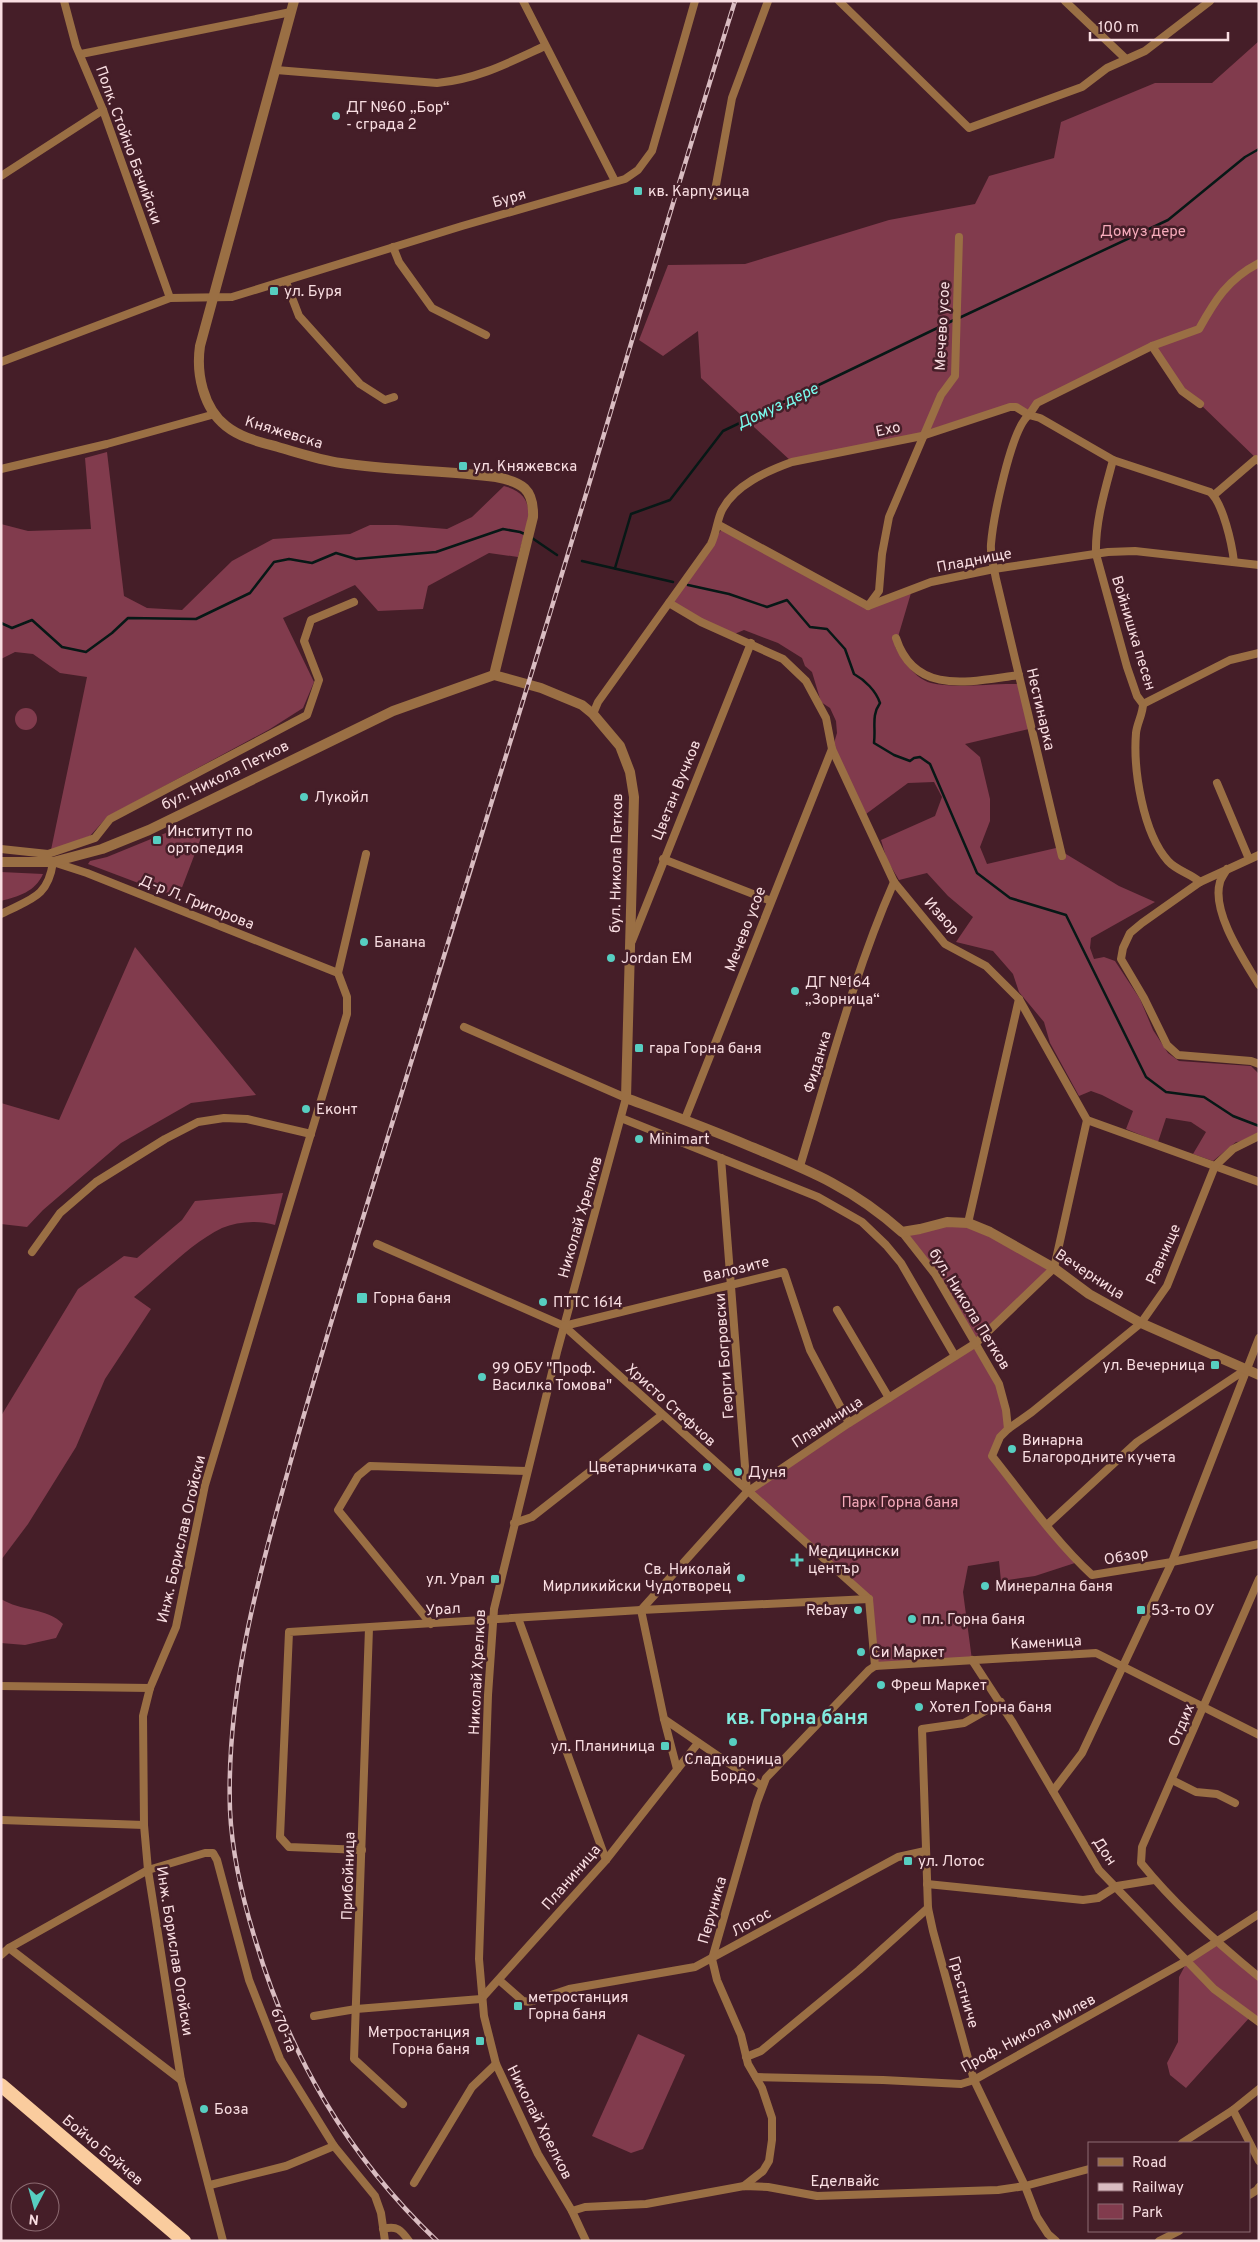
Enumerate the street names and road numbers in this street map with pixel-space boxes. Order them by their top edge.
street label: Полк. Стойно Бачийски [90,64,165,227]
street label: Буря [490,186,528,213]
street label: Мечево усое [932,281,955,371]
street label: Княжевска [242,413,325,454]
street label: Ехо [874,419,902,442]
street label: Пладнище [935,545,1014,578]
street label: Войнишка песен [1106,574,1159,693]
street label: Нестинарка [1021,666,1058,752]
street label: бул. Никола Петков [159,737,293,816]
street label: Цветан Вучков [649,738,706,843]
street label: бул. Никола Петков [607,793,628,933]
street label: Д-р Л. Григорова [136,872,257,935]
street label: Мечево усое [721,884,771,975]
street label: Извор [919,894,963,940]
street label: Фиданка [800,1029,837,1096]
street label: Николай Хрелков [555,1154,608,1281]
street label: Равнище [1143,1221,1186,1288]
street label: бул. Никола Петков [924,1246,1014,1374]
street label: Вечерница [1051,1246,1127,1305]
street label: Валозите [701,1253,771,1288]
street label: Георги Богровски [712,1292,739,1420]
street label: Христо Стефчов [621,1360,719,1452]
street label: Планиница [789,1393,867,1453]
street label: Инж. Борислав Огойски [154,1454,211,1625]
street label: Обзор [1103,1545,1150,1570]
street label: Урал [425,1600,461,1621]
street label: Николай Хрелков [466,1609,491,1735]
street label: Каменица [1010,1632,1082,1655]
street label: Отдих [1165,1701,1200,1750]
street label: Прибойница [338,1831,361,1921]
street label: Дон [1087,1834,1120,1870]
street label: Планиница [539,1841,606,1915]
street label: Инж. Борислав Огойски [151,1865,196,2037]
street label: Перуника [695,1875,732,1946]
street label: Лотос [728,1905,775,1942]
street label: Гръстниче [943,1954,982,2031]
street label: Проф. Никола Милев [958,1991,1099,2078]
street label: 670-та [265,2005,300,2056]
street label: Николай Хрелков [502,2062,576,2183]
street label: Бойчо Бойчев [57,2112,147,2191]
street label: Еделвайс [810,2173,880,2192]

